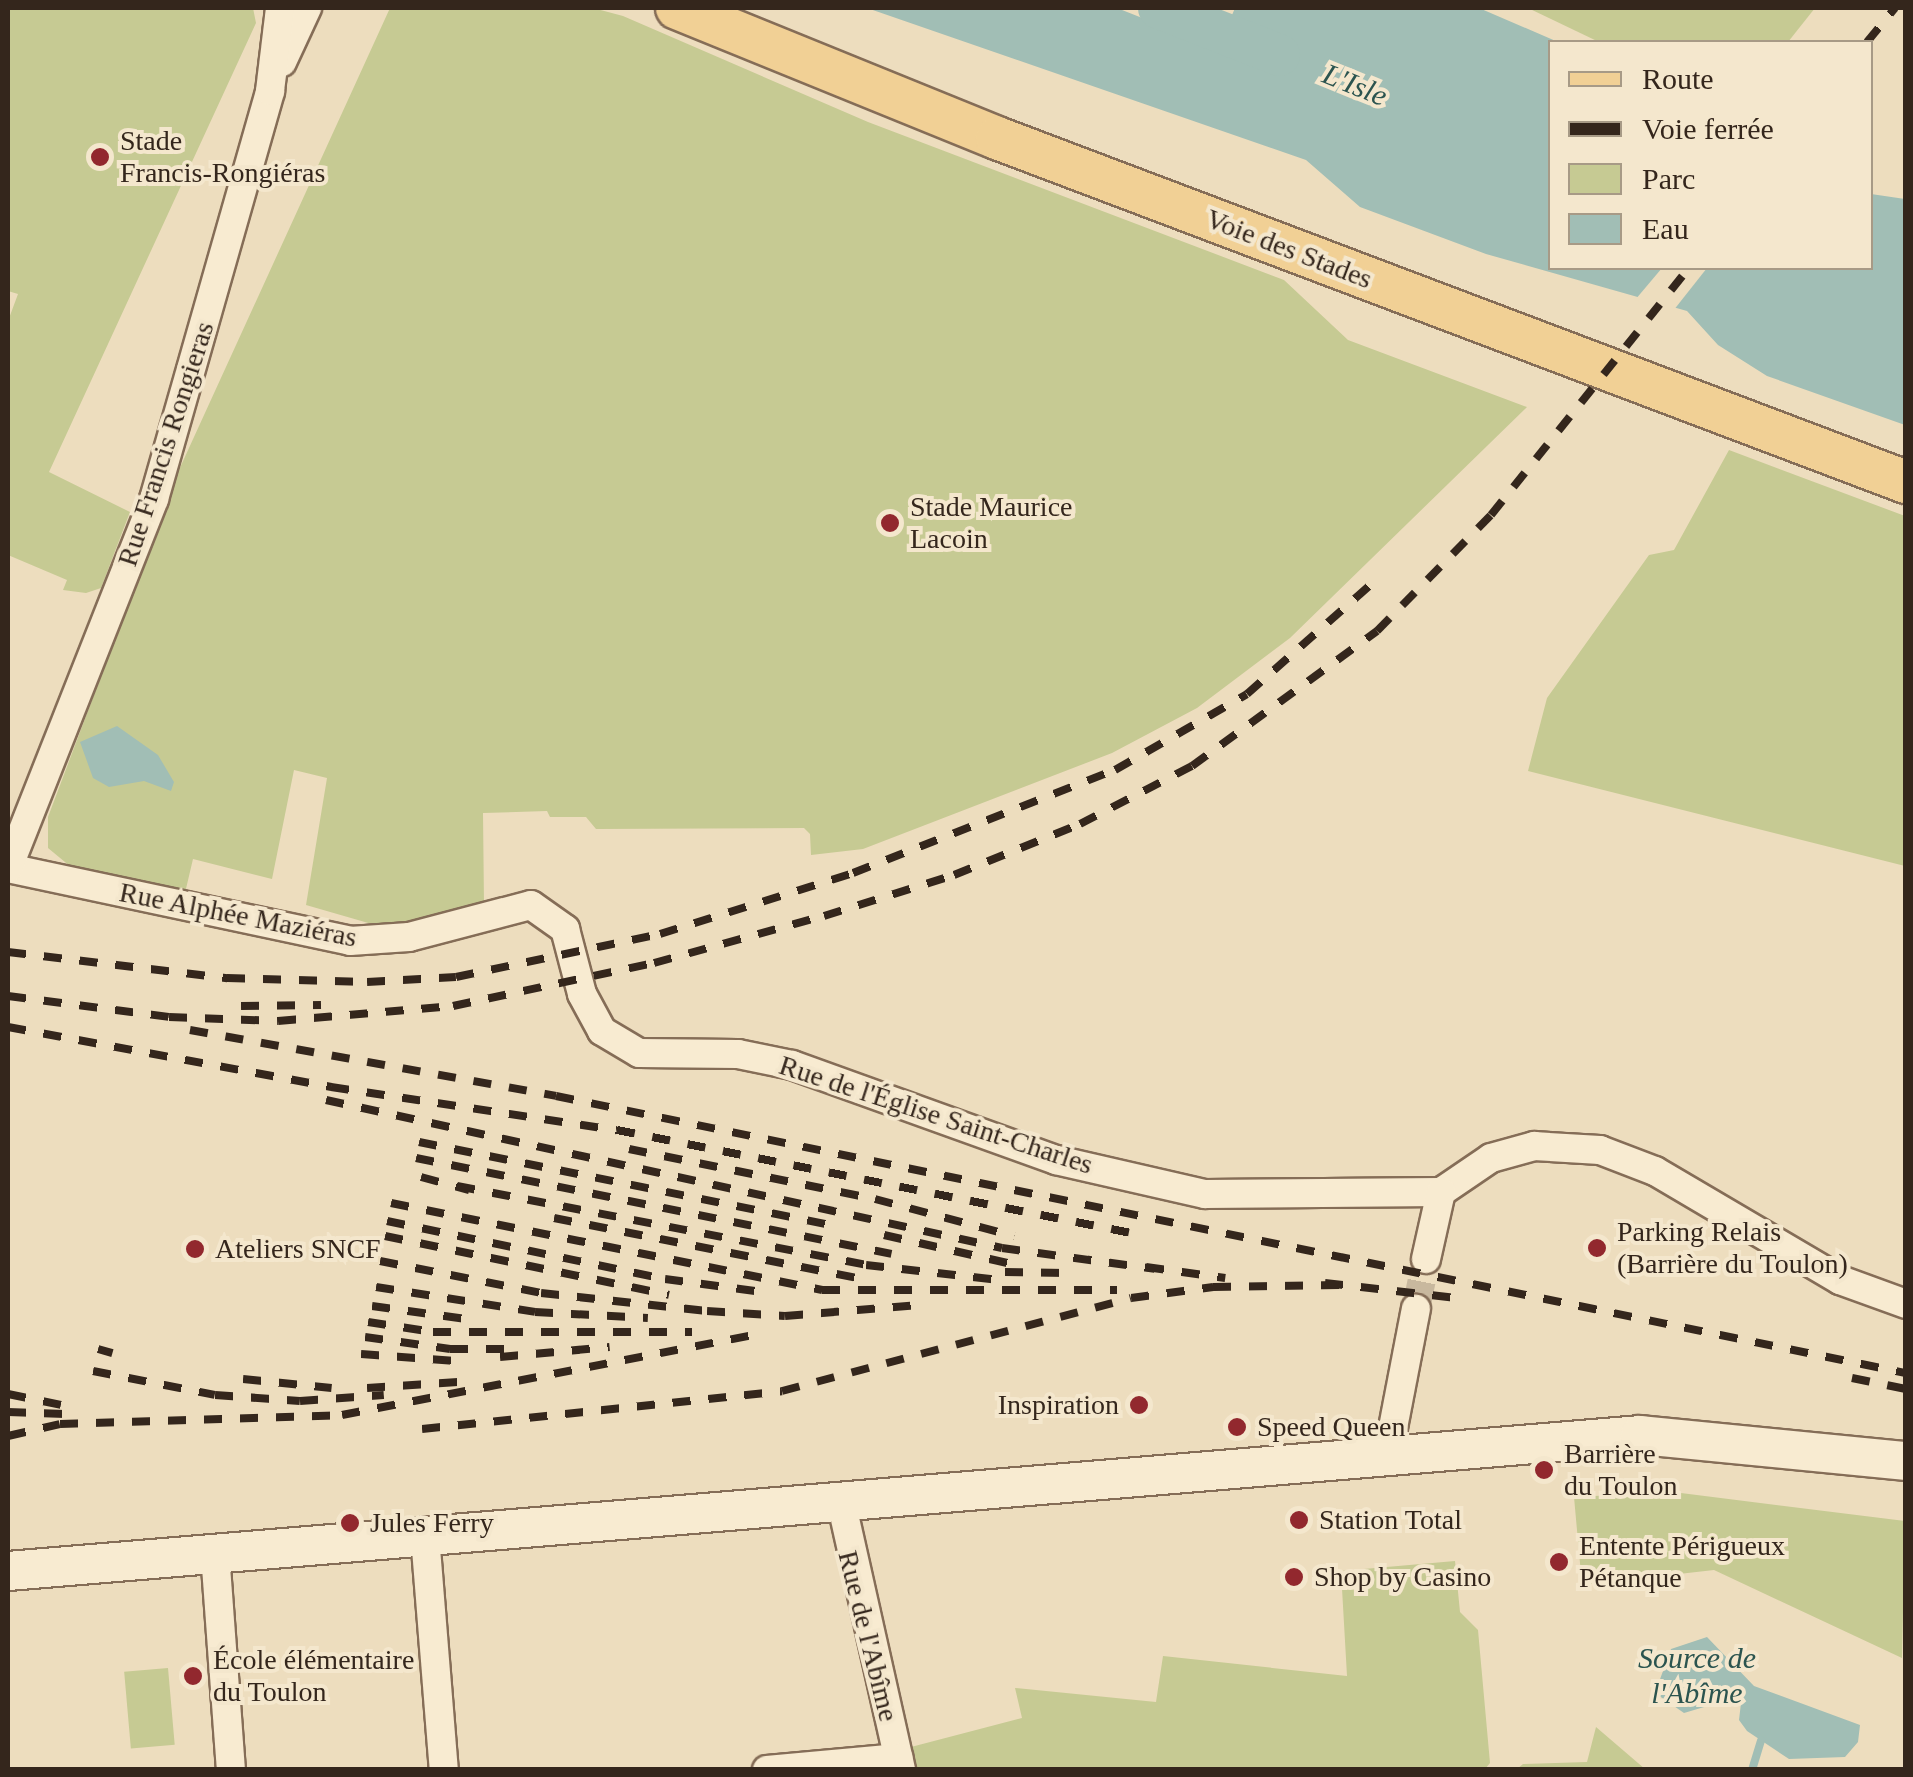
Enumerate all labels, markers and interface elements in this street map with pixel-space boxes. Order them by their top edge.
legend [1548,40,1873,270]
water label: L'Isle [1317,56,1393,114]
text: Route [1642,62,1714,95]
text: Voie ferrée [1642,112,1774,145]
place label: Stade Francis-Rongiéras [120,124,325,190]
marker: Stade Francis-Rongiéras [89,146,111,168]
text: Parc [1642,162,1695,195]
street label: Voie des Stades [1201,202,1377,296]
text: Eau [1642,212,1689,245]
street label: Rue Francis Rongieras [111,318,221,570]
place label: Stade Maurice Lacoin [910,490,1072,556]
marker: Stade Maurice Lacoin [879,512,901,534]
street label: Rue Alphée Maziéras [116,875,360,955]
street label: Rue de l'Église Saint-Charles [775,1048,1097,1182]
place label: Parking Relais (Barrière du Toulon) [1617,1215,1848,1281]
place label: Ateliers SNCF [215,1232,381,1266]
marker: Parking Relais (Barrière du Toulon) [1586,1237,1608,1259]
marker: Ateliers SNCF [184,1238,206,1260]
place label: Inspiration [998,1388,1119,1422]
marker: Inspiration [1128,1394,1150,1416]
place label: Speed Queen [1257,1410,1406,1444]
marker: Speed Queen [1226,1416,1248,1438]
place label: Barrière du Toulon [1564,1437,1678,1503]
marker: Barrière du Toulon [1533,1459,1555,1481]
place label: Station Total [1319,1503,1462,1537]
place label: Jules Ferry [370,1506,494,1540]
marker: Station Total [1288,1509,1310,1531]
marker: Jules Ferry [339,1512,361,1534]
place label: Entente Périgueux Pétanque [1579,1529,1785,1595]
street label: Rue de l'Abîme [831,1547,905,1725]
marker: Entente Périgueux Pétanque [1548,1551,1570,1573]
place label: Shop by Casino [1314,1560,1491,1594]
marker: Shop by Casino [1283,1566,1305,1588]
water label: Source de l'Abîme [1638,1640,1756,1710]
place label: École élémentaire du Toulon [213,1643,414,1709]
marker: École élémentaire du Toulon [182,1665,204,1687]

